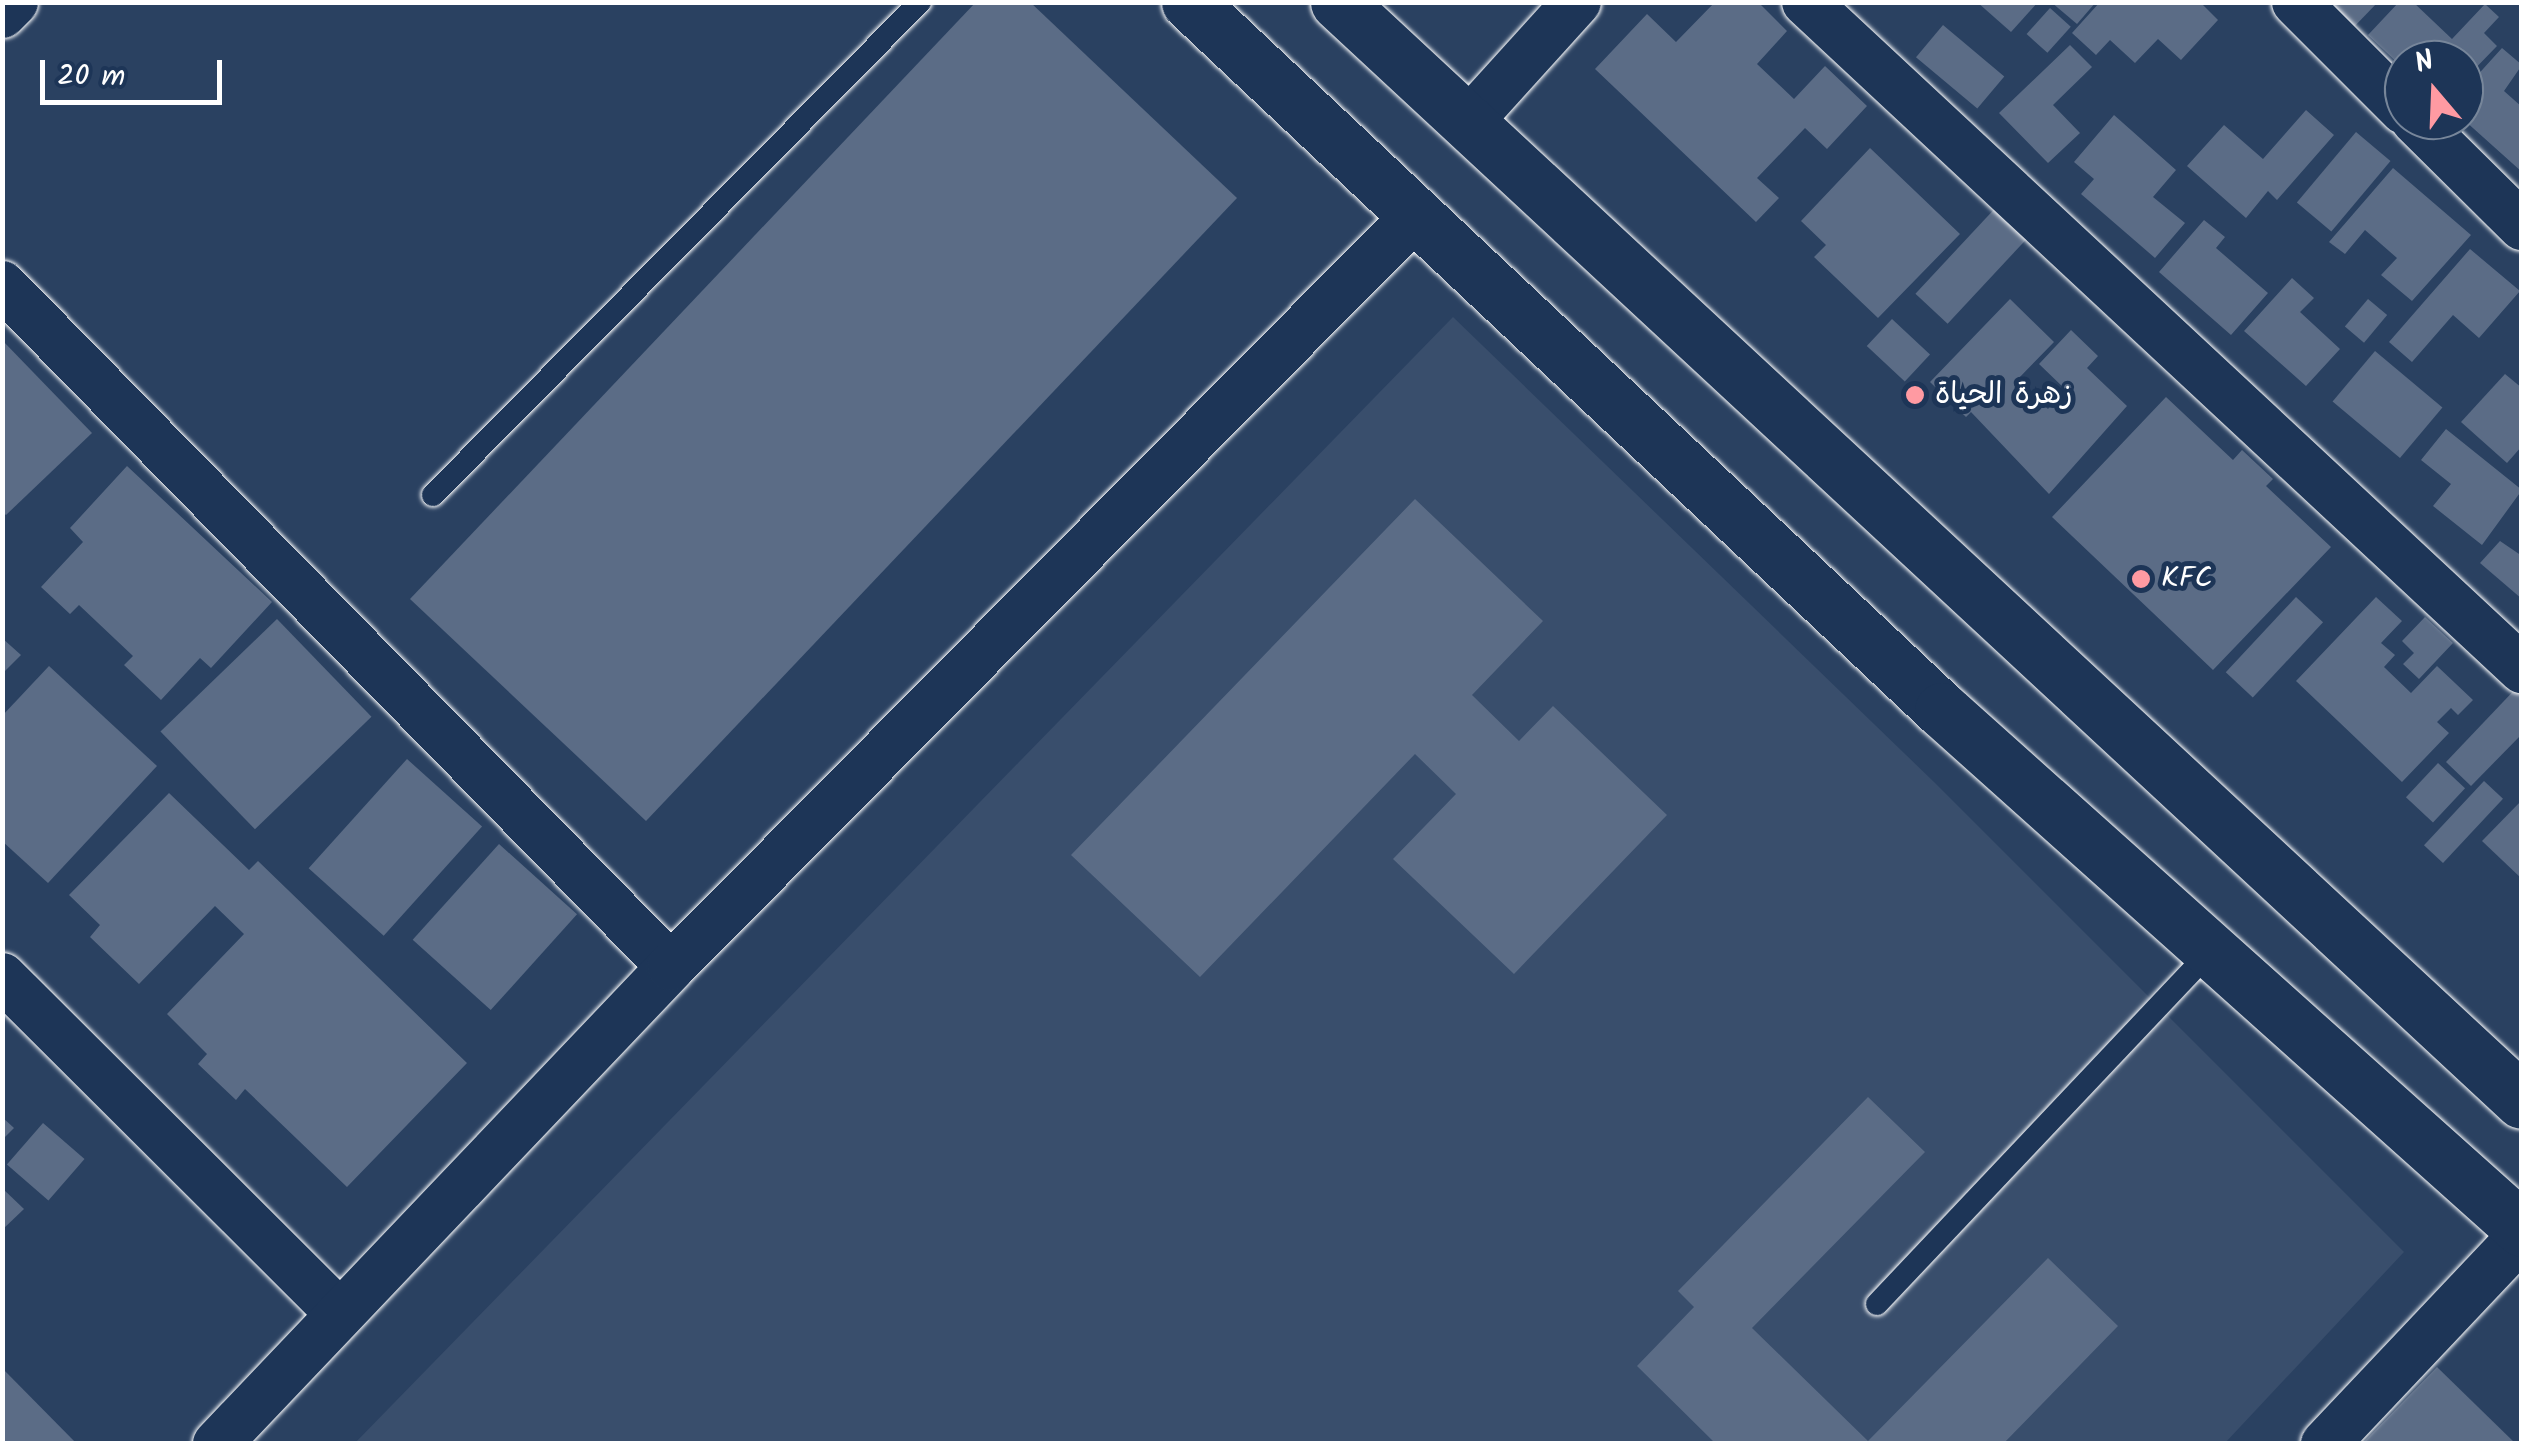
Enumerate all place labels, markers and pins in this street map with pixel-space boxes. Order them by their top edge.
place label: زهرة الحياة [1935,377,2073,413]
marker: زهرة الحياة [1904,384,1926,406]
place label: KFC [2161,561,2212,597]
marker: KFC [2130,568,2152,590]

